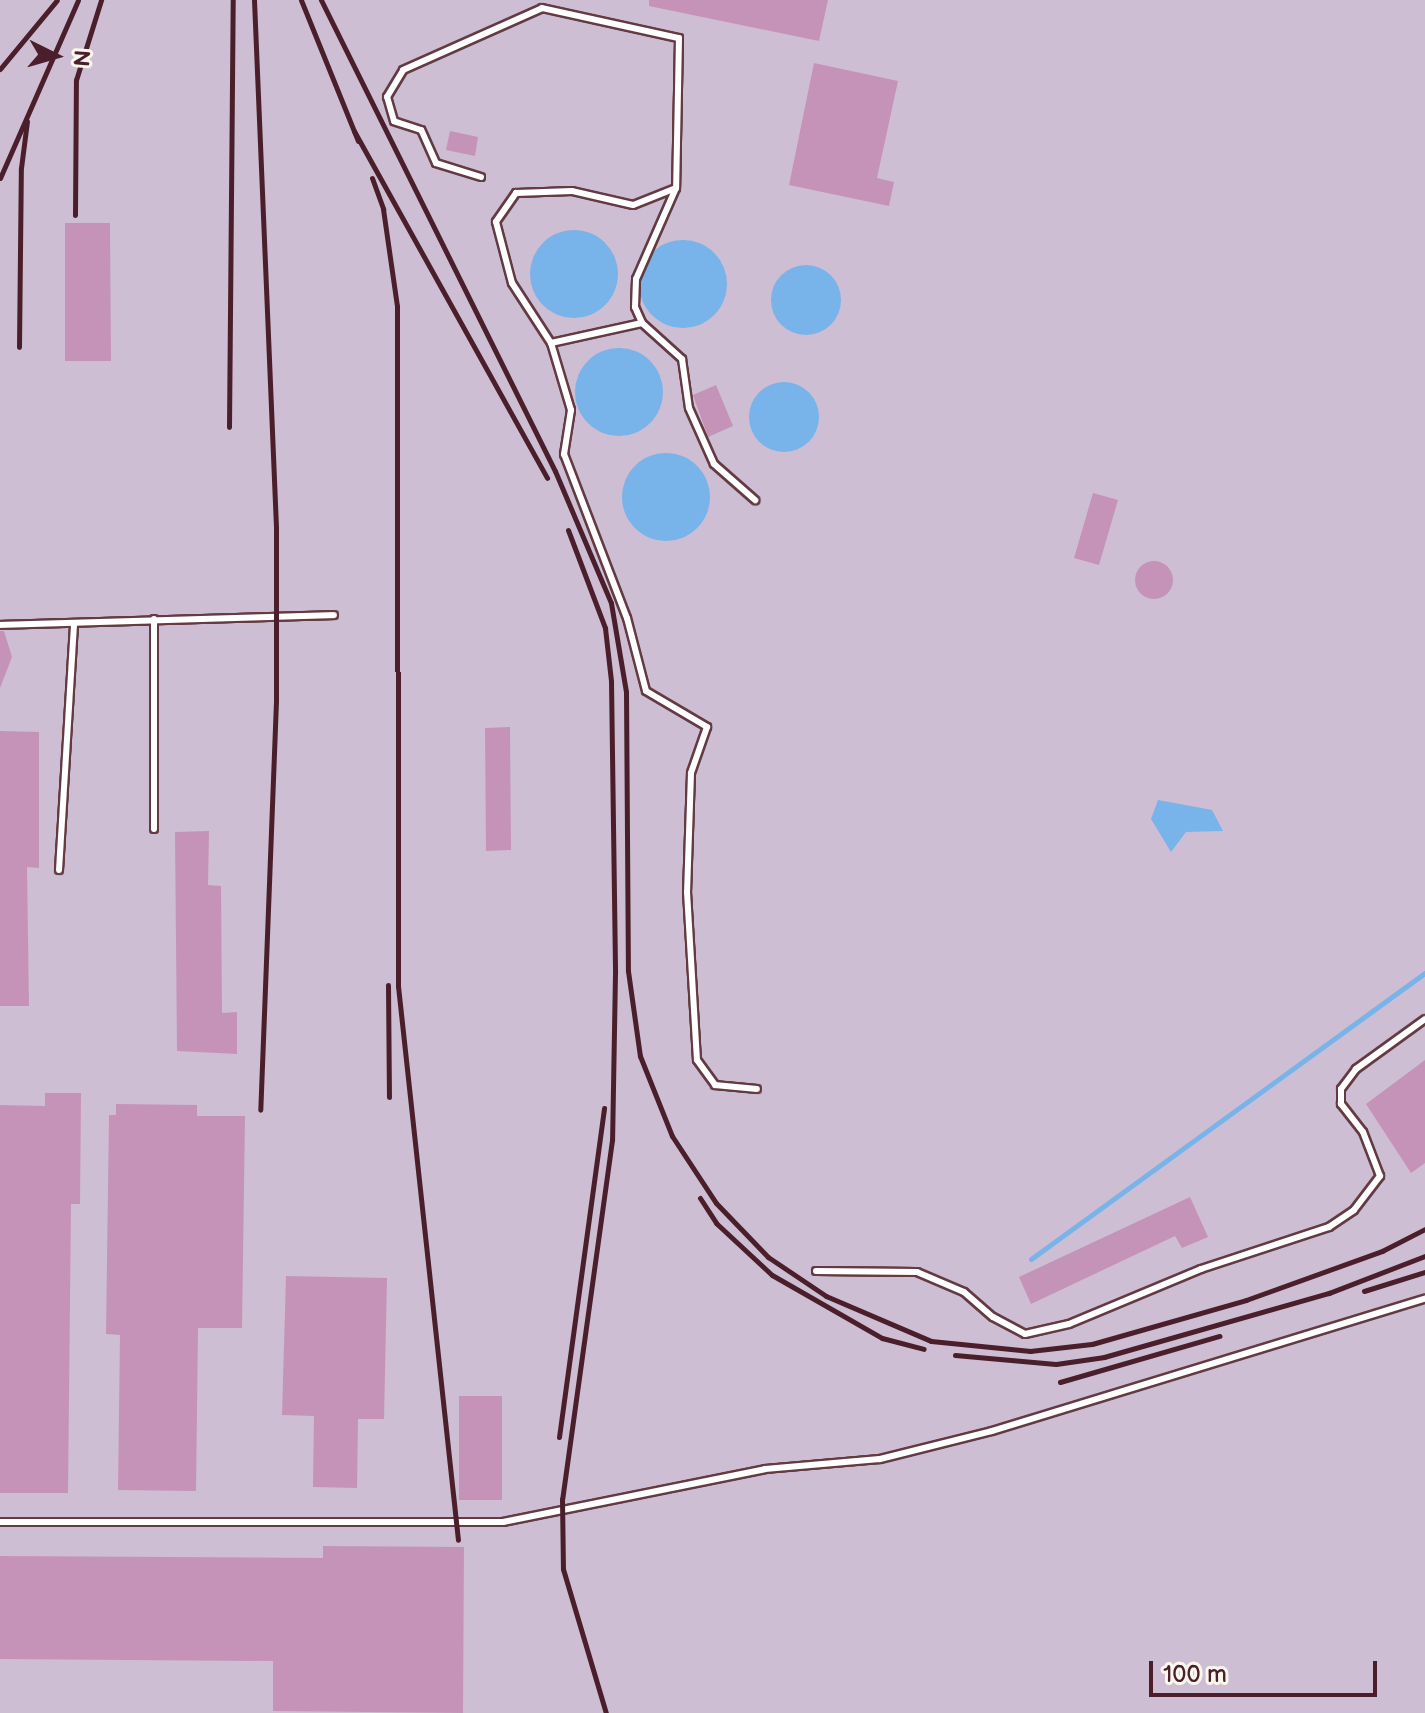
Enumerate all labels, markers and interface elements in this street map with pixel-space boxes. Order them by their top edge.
north arrow [16,16,96,96]
text: N [66,49,95,68]
scale bar [1153,1645,1381,1695]
text: 100 m [1163,1660,1227,1689]

